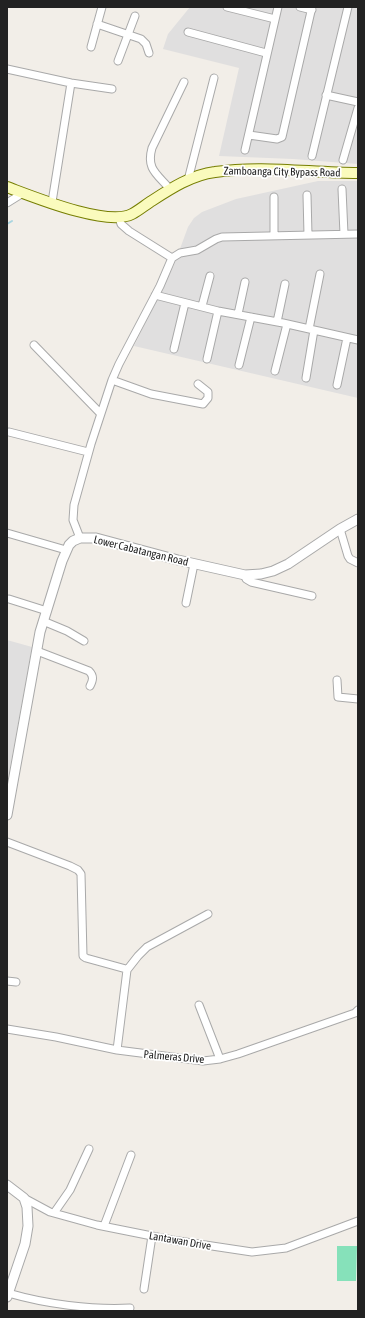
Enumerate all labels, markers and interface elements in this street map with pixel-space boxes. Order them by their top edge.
street label: Zamboanga City Bypass Road [223,164,341,180]
street label: Lower Cabatangan Road [92,533,190,569]
street label: Palmeras Drive [143,1048,205,1066]
street label: Lantawan Drive [148,1229,212,1253]

